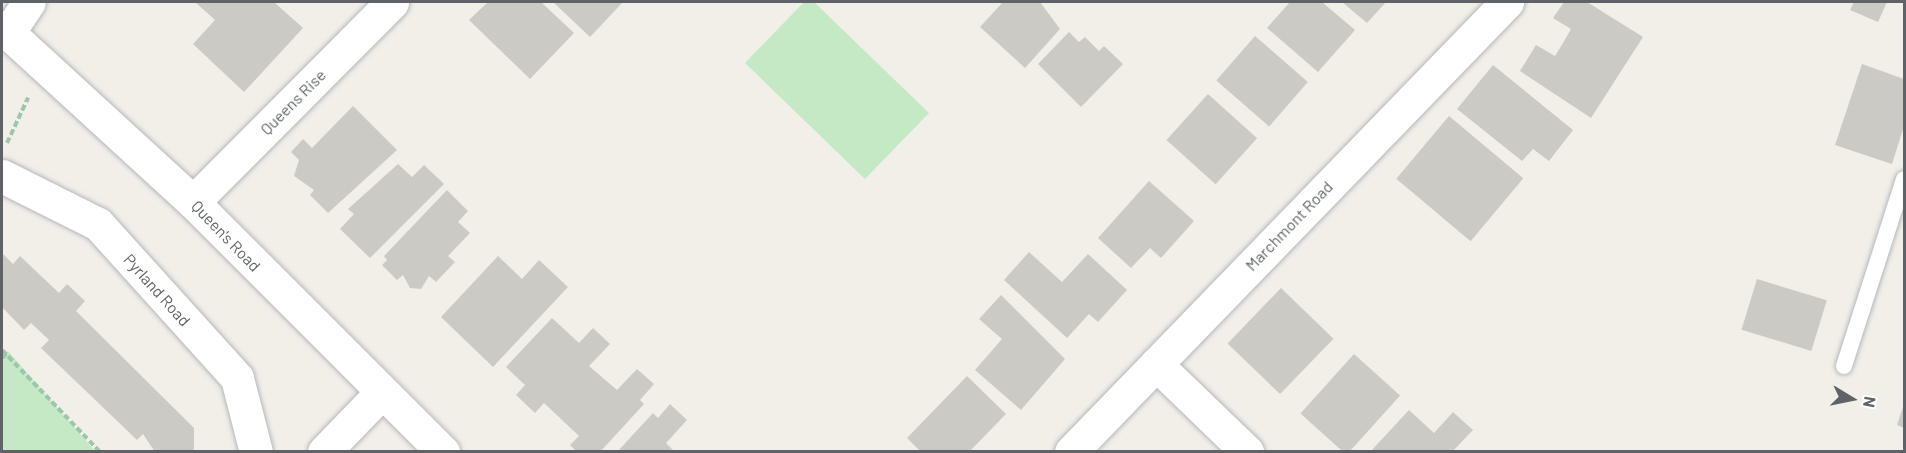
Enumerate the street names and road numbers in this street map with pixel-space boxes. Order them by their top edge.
street label: Queens Rise [256,65,330,139]
street label: Marchmont Road [1241,177,1337,275]
street label: Queen's Road [188,197,264,275]
street label: Pyrland Road [120,250,194,330]

